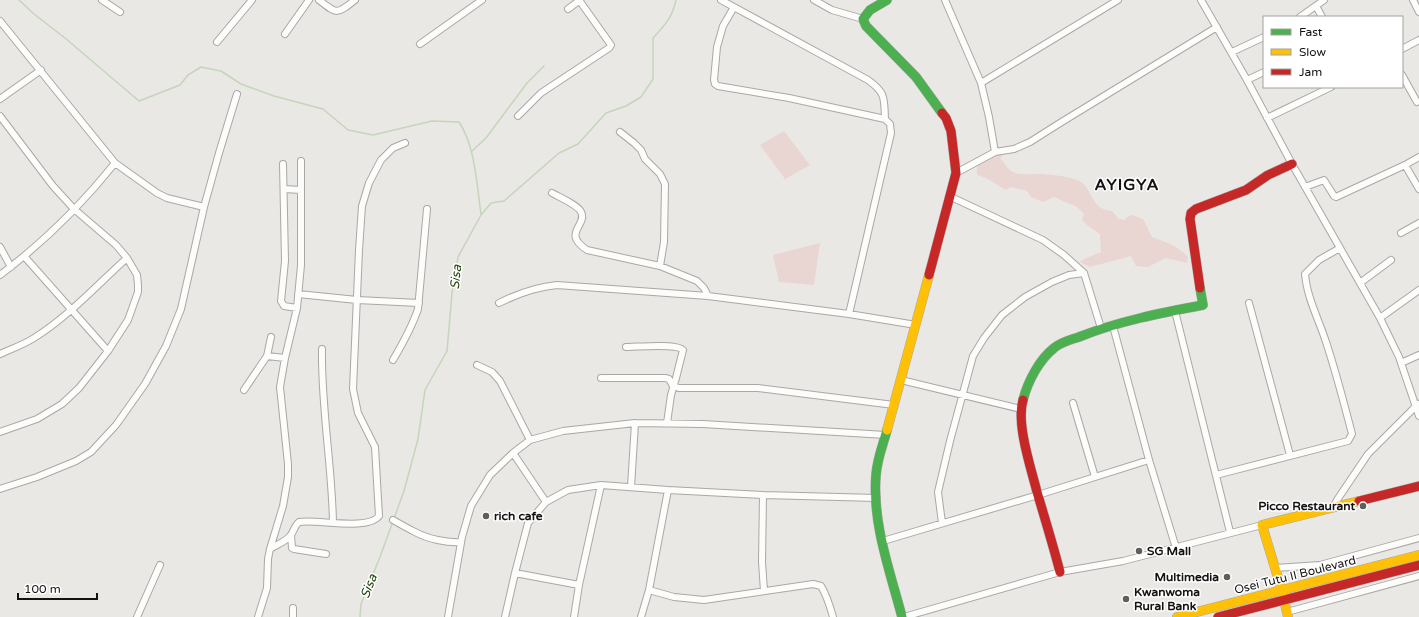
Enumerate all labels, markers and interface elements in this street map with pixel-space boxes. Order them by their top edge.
legend [1263,16,1403,88]
text: Fast [1299,25,1323,39]
text: Slow [1299,45,1326,59]
text: Jam [1299,65,1322,79]
district label: AYIGYA [1094,175,1160,195]
water label: Sisa [447,263,465,290]
place label: Picco Restaurant [1258,499,1355,513]
marker: Picco Restaurant [1358,501,1368,511]
place label: rich cafe [494,509,543,523]
marker: rich cafe [481,511,491,521]
place label: SG Mall [1147,544,1191,558]
marker: SG Mall [1134,546,1144,556]
street label: Osei Tutu II Boulevard [1233,553,1357,597]
place label: Multimedia [1155,570,1219,584]
water label: Sisa [357,571,381,601]
marker: Multimedia [1222,572,1232,582]
scale bar [18,575,97,601]
text: 100 m [24,582,61,596]
place label: Kwanwoma Rural Bank [1134,585,1200,613]
marker: Kwanwoma Rural Bank [1121,594,1131,604]

